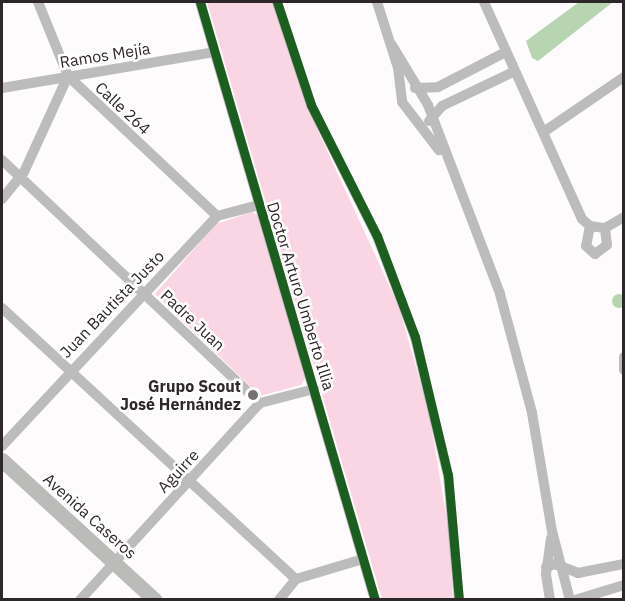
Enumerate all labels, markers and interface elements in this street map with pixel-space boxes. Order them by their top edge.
street label: Ramos Mejía [58,38,152,72]
street label: Calle 264 [91,78,155,138]
street label: Doctor Arturo Umberto Illia [263,199,339,393]
street label: Juan Bautista Justo [56,246,168,362]
street label: Padre Juan [157,285,229,355]
place label: Grupo Scout José Hernández [120,376,241,414]
marker: Grupo Scout José Hernández [246,388,260,402]
street label: Aguirre [153,445,203,497]
street label: Avenida Caseros [39,469,141,563]

